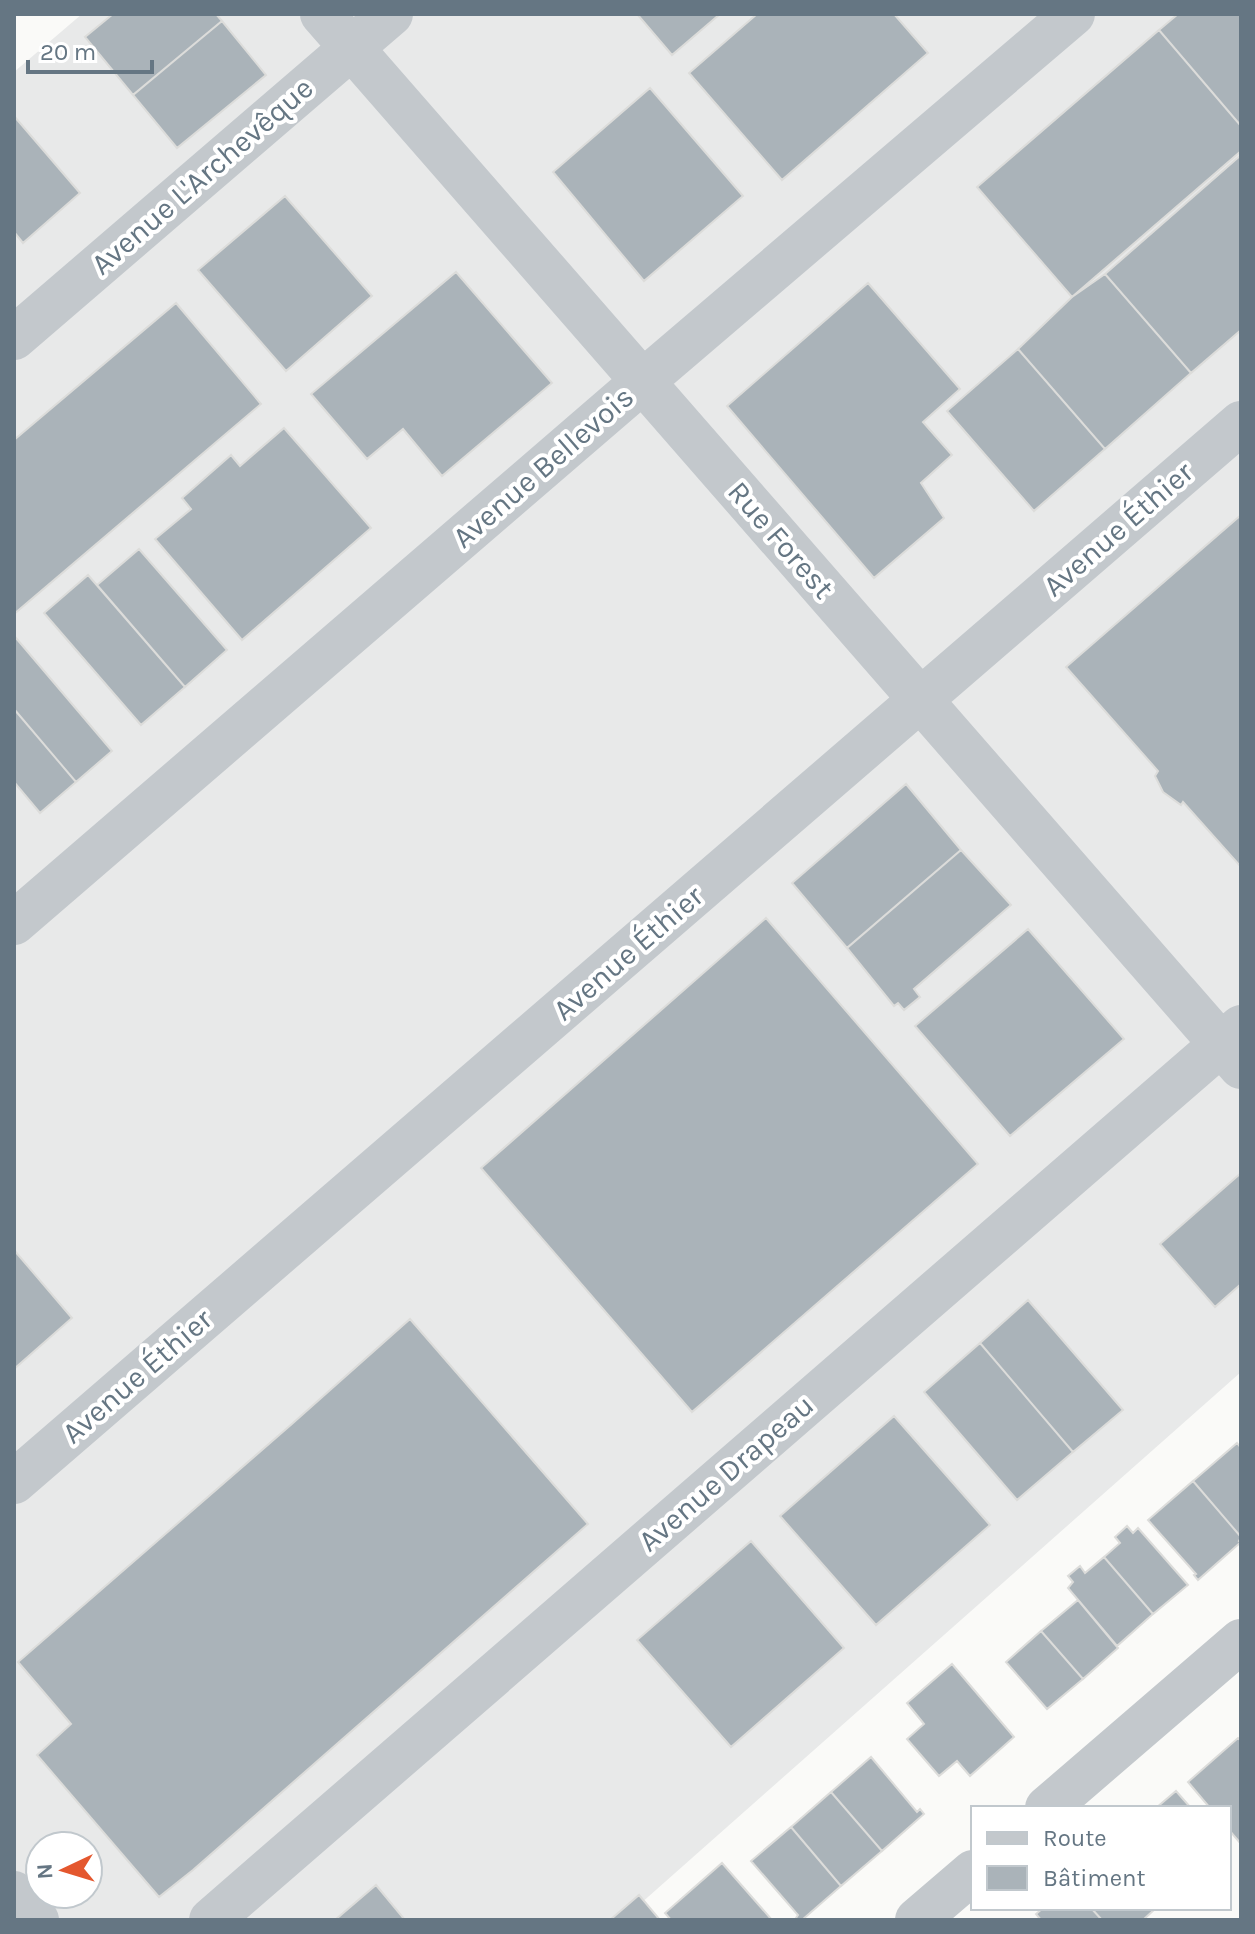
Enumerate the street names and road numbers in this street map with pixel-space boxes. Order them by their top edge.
street label: Avenue L'Archevêque [84,70,320,282]
street label: Avenue Bellevois [445,379,641,555]
street label: Avenue Éthier [1036,454,1201,604]
street label: Rue Forest [720,474,842,606]
street label: Avenue Éthier [546,878,711,1028]
street label: Avenue Éthier [55,1301,220,1451]
street label: Avenue Drapeau [631,1387,821,1559]

